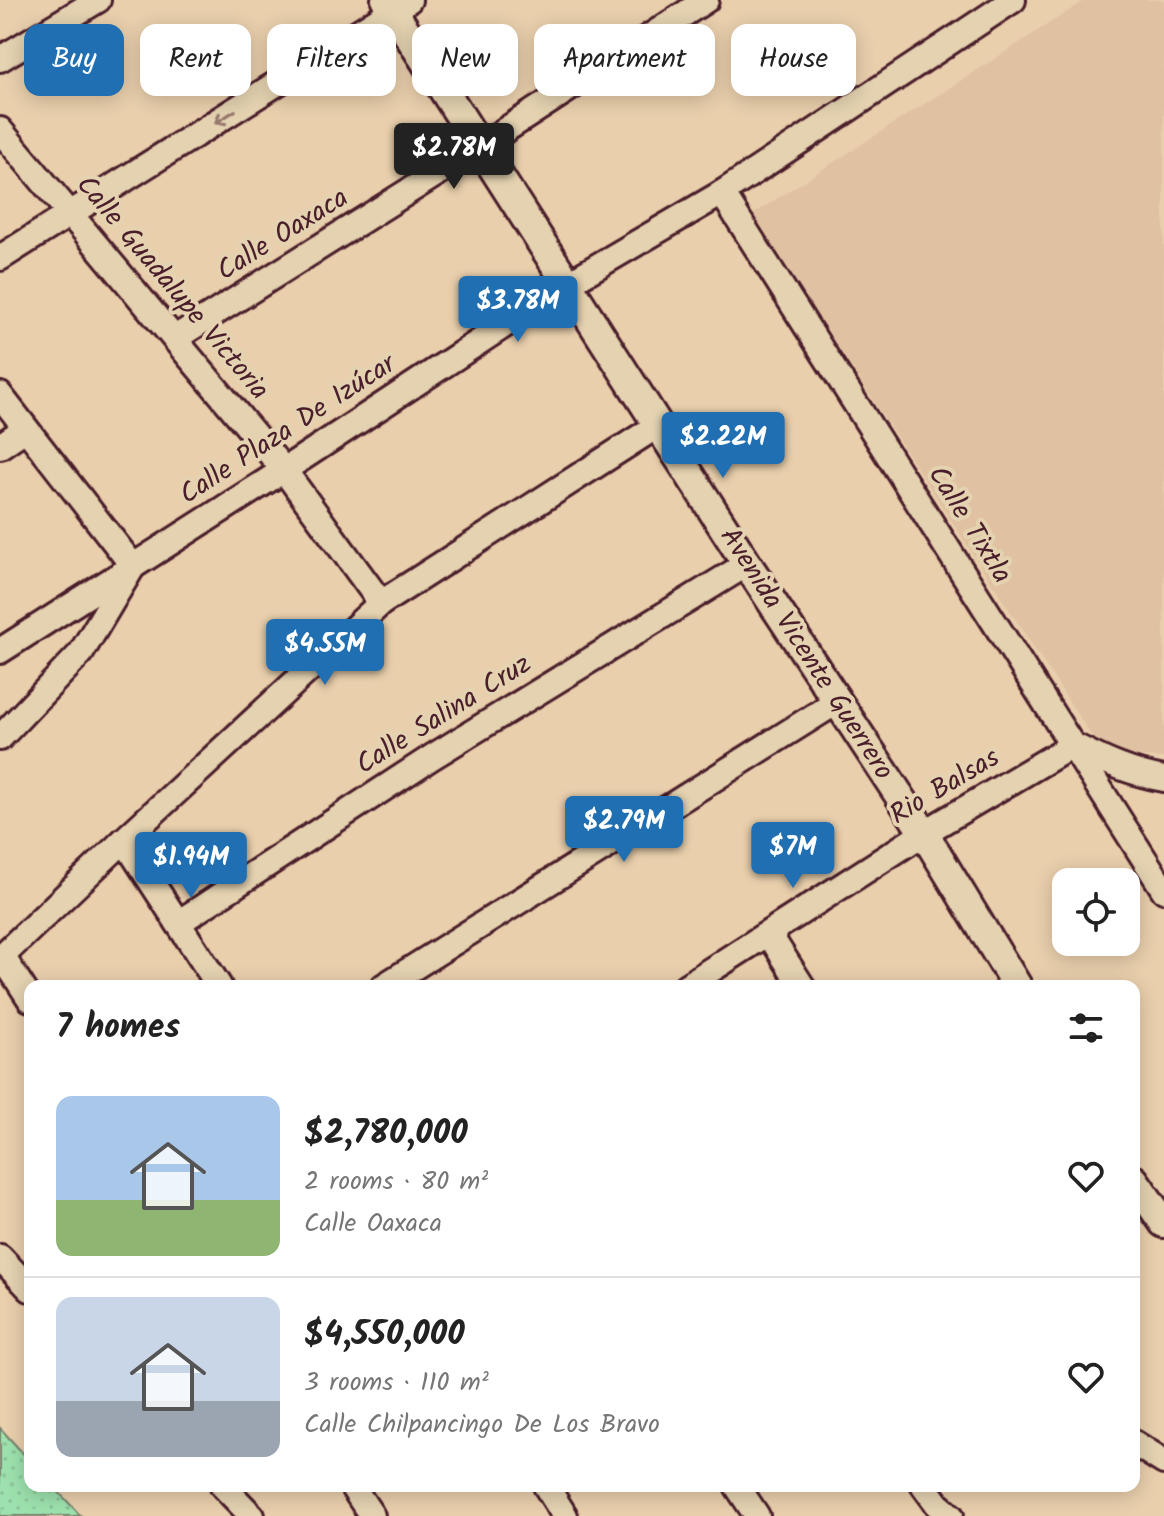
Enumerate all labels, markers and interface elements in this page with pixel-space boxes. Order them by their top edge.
chip: Buy [24,24,124,96]
chip: Rent [140,24,251,96]
chip: Filters [267,24,396,96]
chip: New [412,24,518,96]
chip: Apartment [534,24,715,96]
chip: House [731,24,856,96]
one-way arrow [214,109,237,125]
pin: $2.78M [389,123,519,191]
text: $2.78M [412,128,496,170]
street label: Calle Guadalupe Victoria [64,165,280,411]
street label: Calle Oaxaca [208,177,358,293]
pin: $3.78M [453,276,583,344]
text: $3.78M [476,281,560,323]
street label: Calle Plaza De Izúcar [171,342,407,517]
pin: $2.22M [658,412,788,480]
text: $2.22M [680,417,766,459]
street label: Calle Tixtla [915,457,1023,593]
street label: Avenida Vicente Guerrero [707,519,905,789]
pin: $4.55M [260,619,390,687]
text: $4.55M [284,624,366,666]
street label: Calle Salina Cruz [347,643,541,787]
street label: Rio Balsas [881,736,1009,838]
pin: $2.79M [559,796,689,864]
text: $2.79M [583,801,665,843]
pin: $7M [754,822,832,890]
text: $7M [769,827,817,869]
pin: $1.94M [126,832,256,900]
text: $1.94M [153,837,229,879]
map controls [1052,868,1140,956]
button: locate [1052,868,1140,956]
text: 7 homes [56,1001,180,1055]
icon: filters [1064,1006,1108,1050]
text: $2,780,000 [304,1107,468,1161]
icon: home [120,1128,216,1224]
icon: heart [1064,1154,1108,1198]
text: 2 rooms · 80 m² [304,1161,488,1203]
text: Calle Oaxaca [304,1203,442,1245]
text: $4,550,000 [304,1308,465,1362]
icon: home [120,1329,216,1425]
icon: heart [1064,1355,1108,1399]
text: 3 rooms · 110 m² [304,1362,489,1404]
text: Calle Chilpancingo De Los Bravo [304,1404,660,1446]

